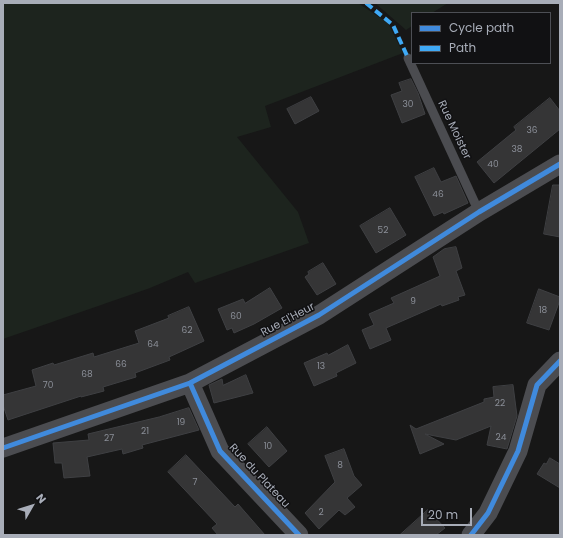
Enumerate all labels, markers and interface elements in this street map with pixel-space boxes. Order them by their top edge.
legend [411,12,551,64]
text: Cycle path [449,19,514,36]
text: Path [449,39,476,56]
street label: Rue Moister [435,98,473,162]
house number: 30 [403,100,413,110]
house number: 36 [526,126,538,136]
house number: 38 [512,145,522,155]
house number: 40 [487,160,499,170]
house number: 46 [432,190,444,200]
house number: 52 [378,226,388,236]
house number: 9 [410,297,416,307]
street label: Rue El'Heur [259,300,317,340]
house number: 18 [539,306,547,316]
house number: 60 [230,312,242,322]
house number: 62 [182,326,192,336]
house number: 64 [147,340,159,350]
house number: 66 [115,360,127,370]
house number: 13 [317,362,325,372]
house number: 68 [81,370,93,380]
house number: 70 [43,381,53,391]
house number: 22 [495,399,505,409]
house number: 19 [177,418,185,428]
house number: 21 [141,427,149,437]
house number: 24 [496,433,506,443]
house number: 27 [104,434,114,444]
street label: Rue du Plateau [226,441,292,511]
house number: 10 [264,442,272,452]
house number: 8 [337,461,343,471]
house number: 7 [193,478,197,488]
north arrow [12,486,52,526]
text: N [33,490,50,507]
scale bar [423,500,474,526]
text: 20 m [428,506,458,523]
house number: 2 [318,508,324,518]

